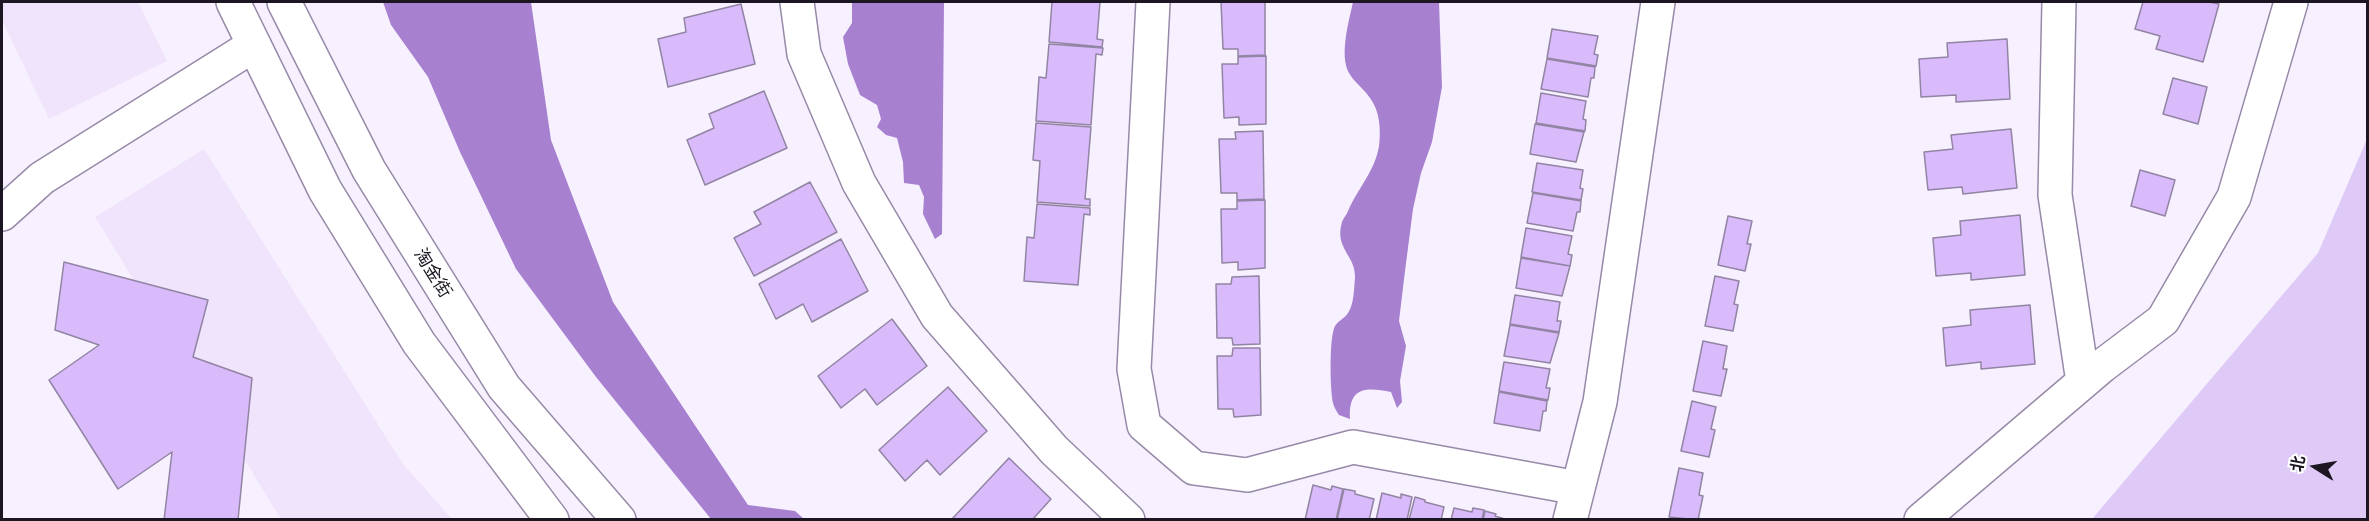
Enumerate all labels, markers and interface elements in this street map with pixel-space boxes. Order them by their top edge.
street label: 淘金街 [410,244,456,302]
north arrow [2285,437,2345,497]
text: 北 [2286,454,2308,473]

